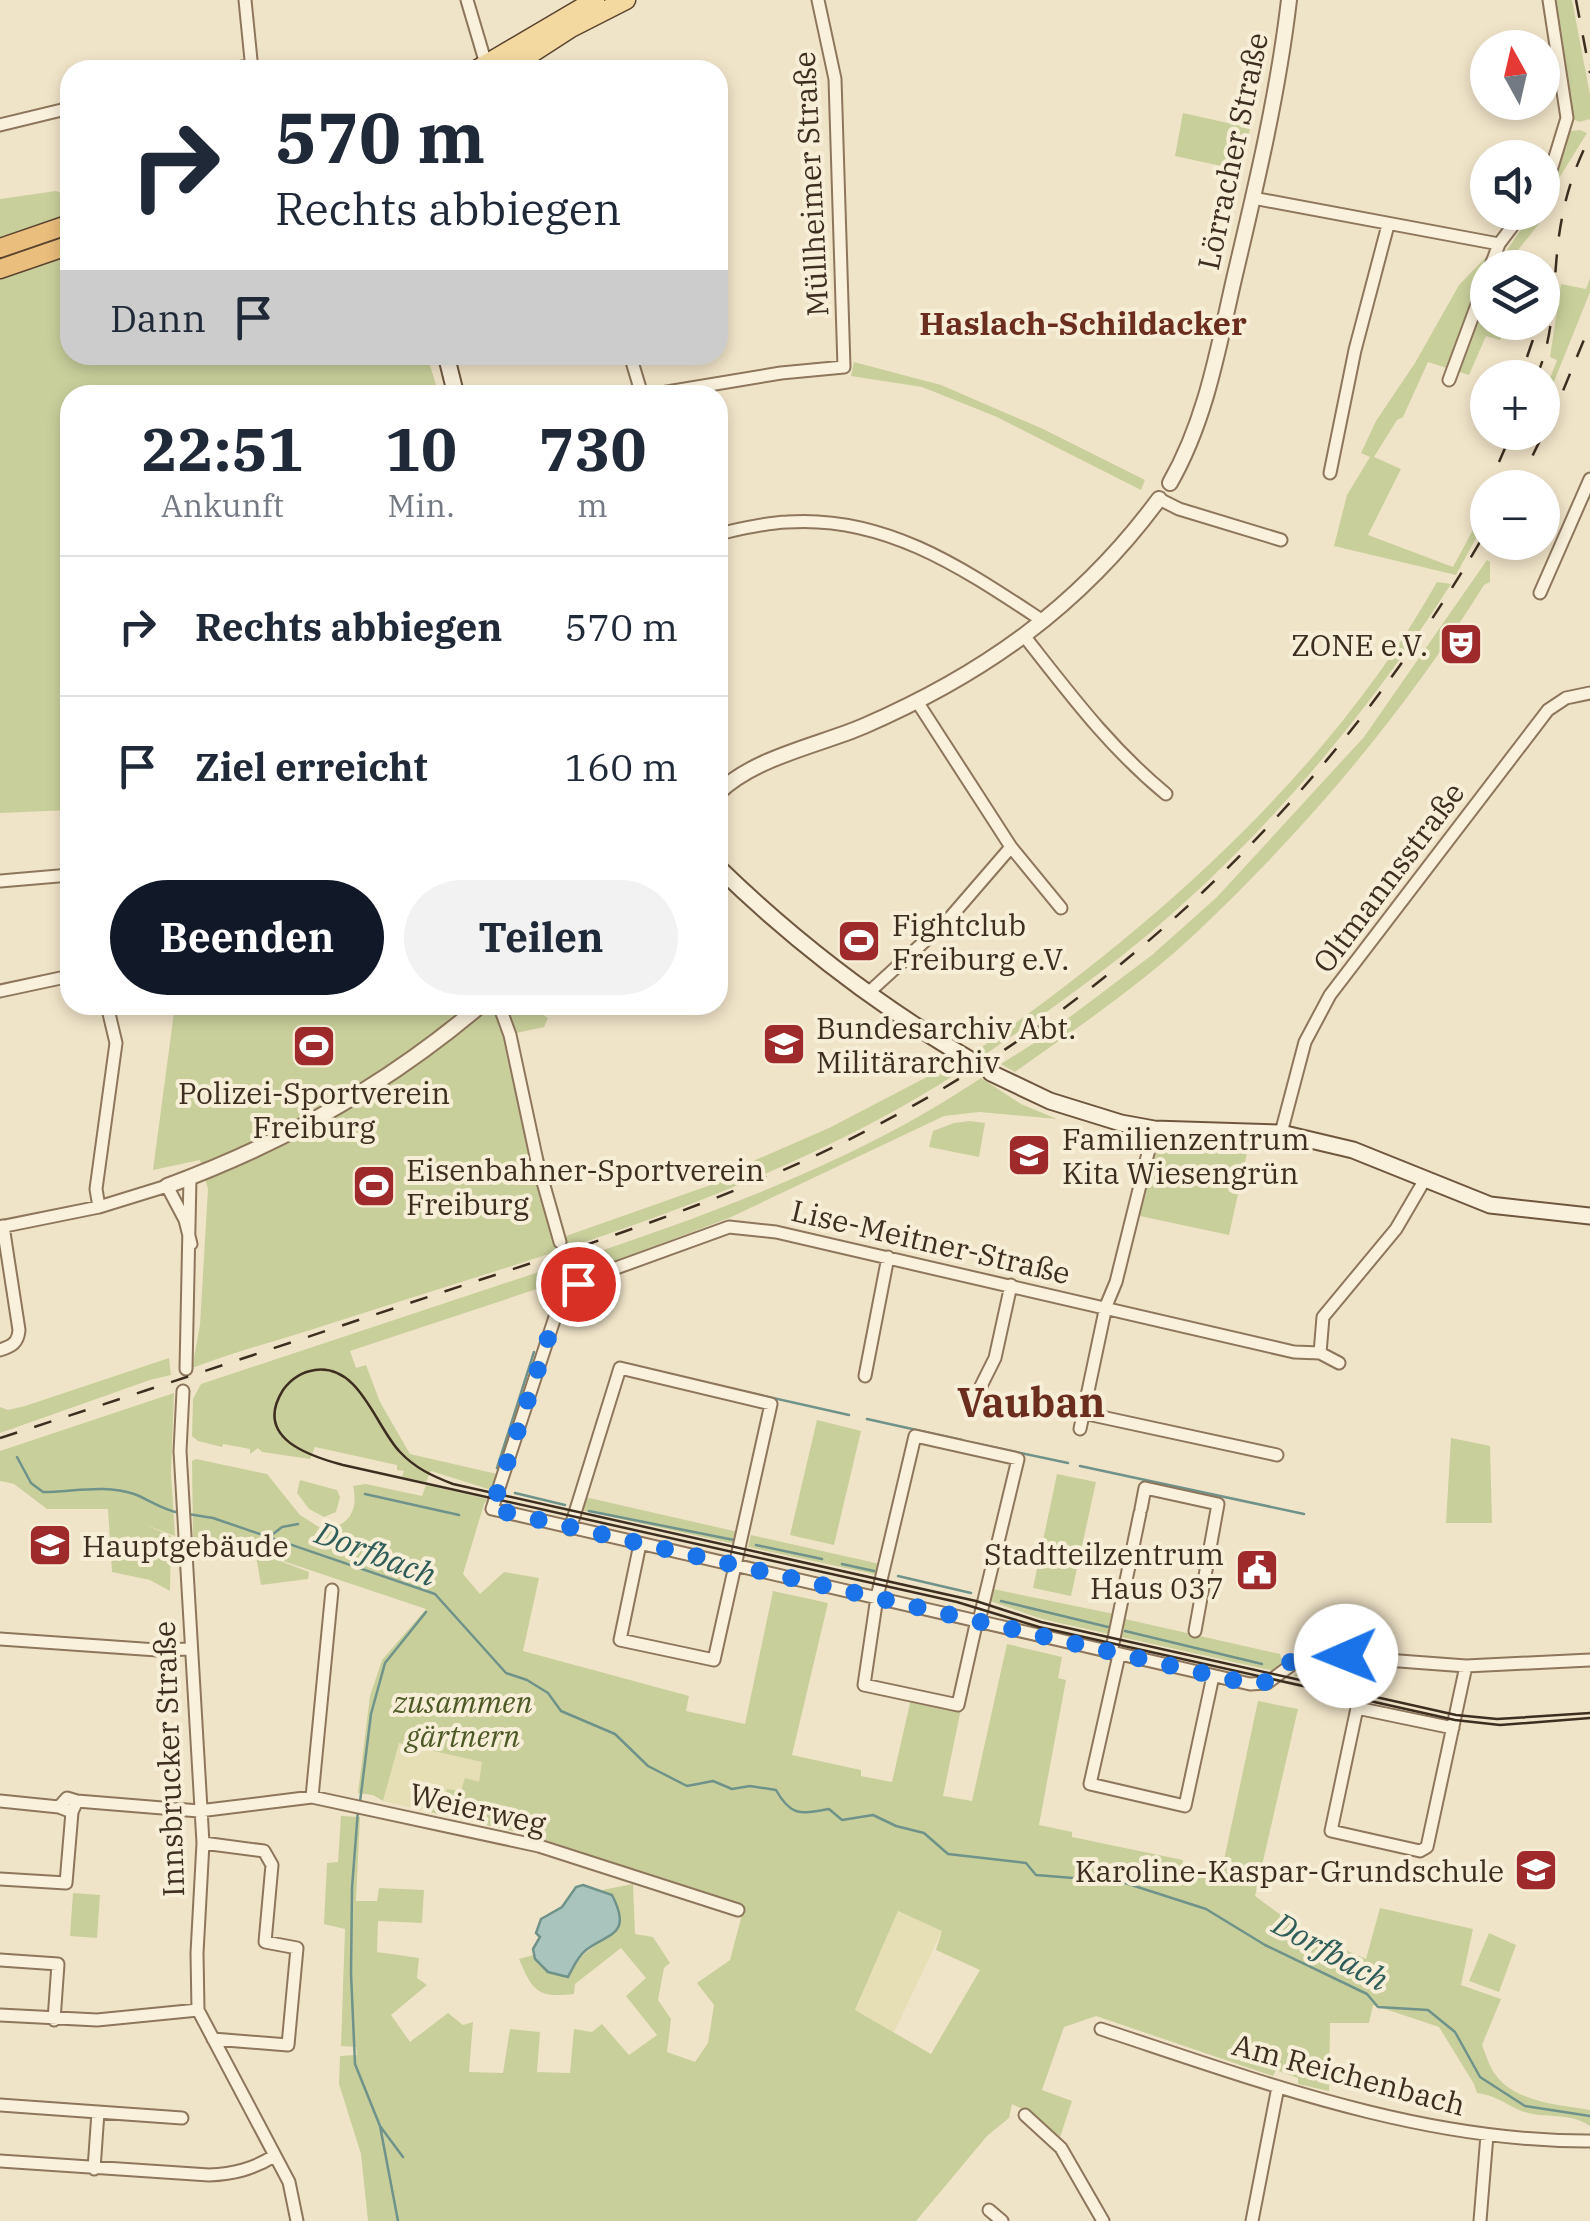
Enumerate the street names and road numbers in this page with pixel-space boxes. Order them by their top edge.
street label: Lörracher Straße [1188,29,1276,273]
street label: Müllheimer Straße [784,51,836,317]
street label: Oltmannsstraße [1304,774,1472,980]
street label: Lise-Meitner-Straße [788,1190,1074,1292]
street label: Innsbrucker Straße [144,1620,192,1898]
street label: Weierweg [406,1773,550,1843]
street label: Am Reichenbach [1228,2024,1470,2124]

